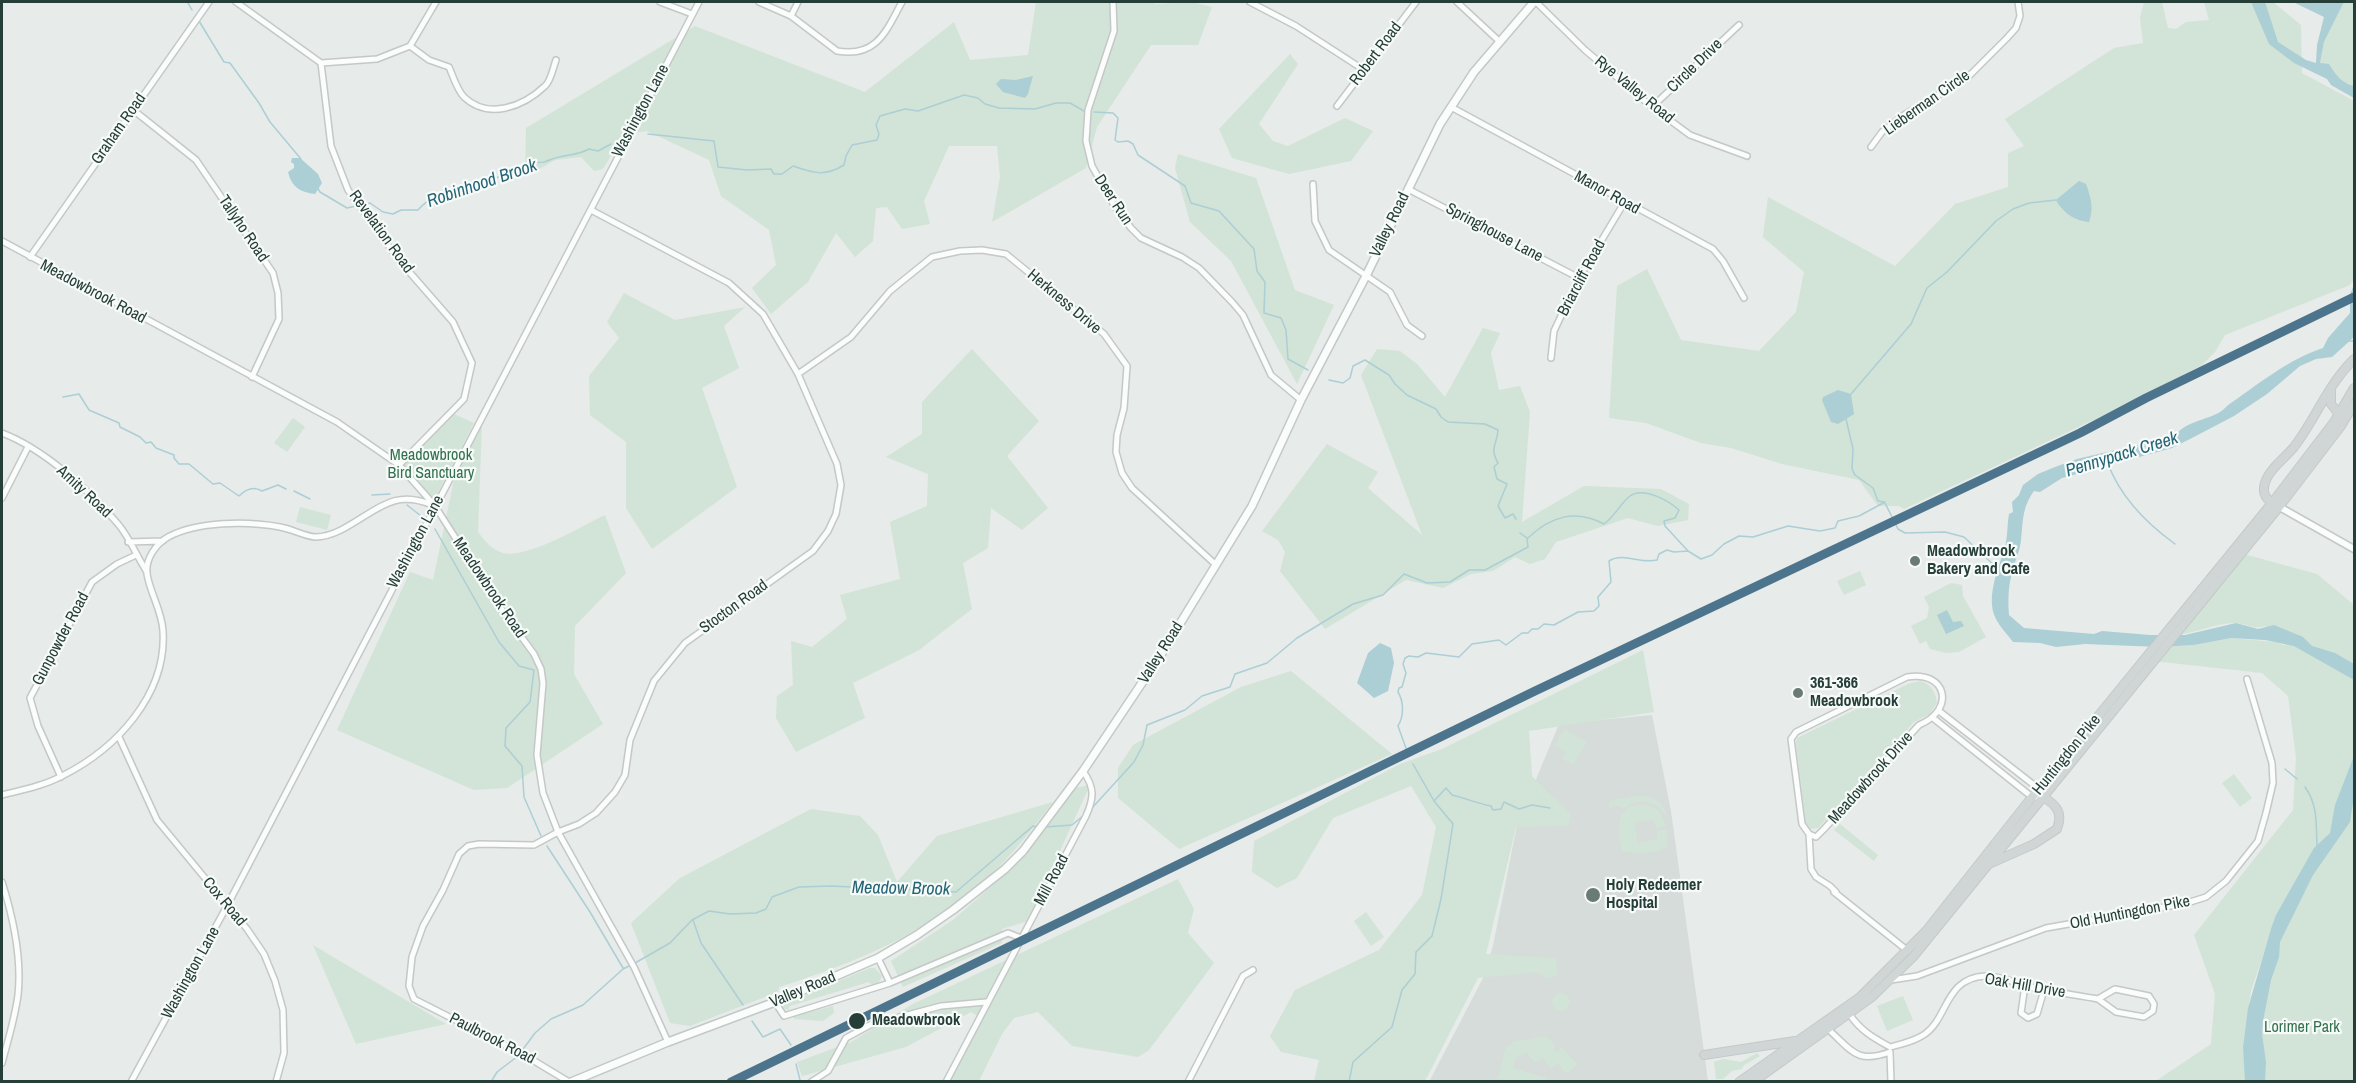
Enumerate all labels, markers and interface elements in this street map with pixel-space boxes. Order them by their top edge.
street label: Robert Road [1346,19,1406,89]
street label: Circle Drive [1663,35,1727,97]
street label: Rye Valley Road [1590,52,1678,128]
street label: Washington Lane [608,61,674,161]
street label: Lieberman Circle [1880,66,1974,140]
street label: Graham Road [88,90,150,168]
water label: Robinhood Brook [424,155,540,213]
street label: Manor Road [1571,167,1643,219]
street label: Deer Run [1090,171,1136,229]
street label: Revelation Road [345,187,417,277]
street label: Valley Road [1366,189,1414,261]
street label: Tallyho Road [214,192,272,266]
street label: Springhouse Lane [1442,199,1546,267]
street label: Briarcliff Road [1554,237,1610,319]
street label: Meadowbrook Road [37,256,149,328]
street label: Herkness Drive [1023,266,1105,338]
water label: Pennypack Creek [2063,428,2181,482]
park label: Meadowbrook Bird Sanctuary [388,446,474,484]
street label: Amity Road [52,462,116,522]
street label: Washington Lane [383,492,449,592]
street label: Meadowbrook Road [448,534,530,642]
place label: Meadowbrook Bakery and Cafe [1927,542,2030,580]
marker: Meadowbrook Bakery and Cafe [1908,554,1922,568]
street label: Stocton Road [696,576,772,638]
street label: Gunpowder Road [28,589,94,689]
street label: Valley Road [1134,618,1188,688]
place label: 361-366 Meadowbrook [1810,674,1898,712]
marker: 361-366 Meadowbrook [1791,686,1805,700]
street label: Huntingdon Pike [2029,711,2105,799]
street label: Meadowbrook Drive [1825,728,1917,828]
street label: Mill Road [1031,851,1073,909]
street label: Cox Road [198,873,250,931]
place label: Holy Redeemer Hospital [1606,876,1702,914]
water label: Meadow Brook [852,877,950,901]
marker: Holy Redeemer Hospital [1584,886,1602,904]
street label: Old Huntingdon Pike [2068,892,2192,934]
street label: Washington Lane [158,924,224,1022]
street label: Valley Road [767,968,839,1012]
street label: Oak Hill Drive [1983,969,2067,1003]
street label: Paulbrook Road [446,1009,538,1069]
marker: Meadowbrook [847,1011,867,1031]
place label: Meadowbrook [872,1011,960,1031]
park label: Lorimer Park [2264,1018,2340,1038]

